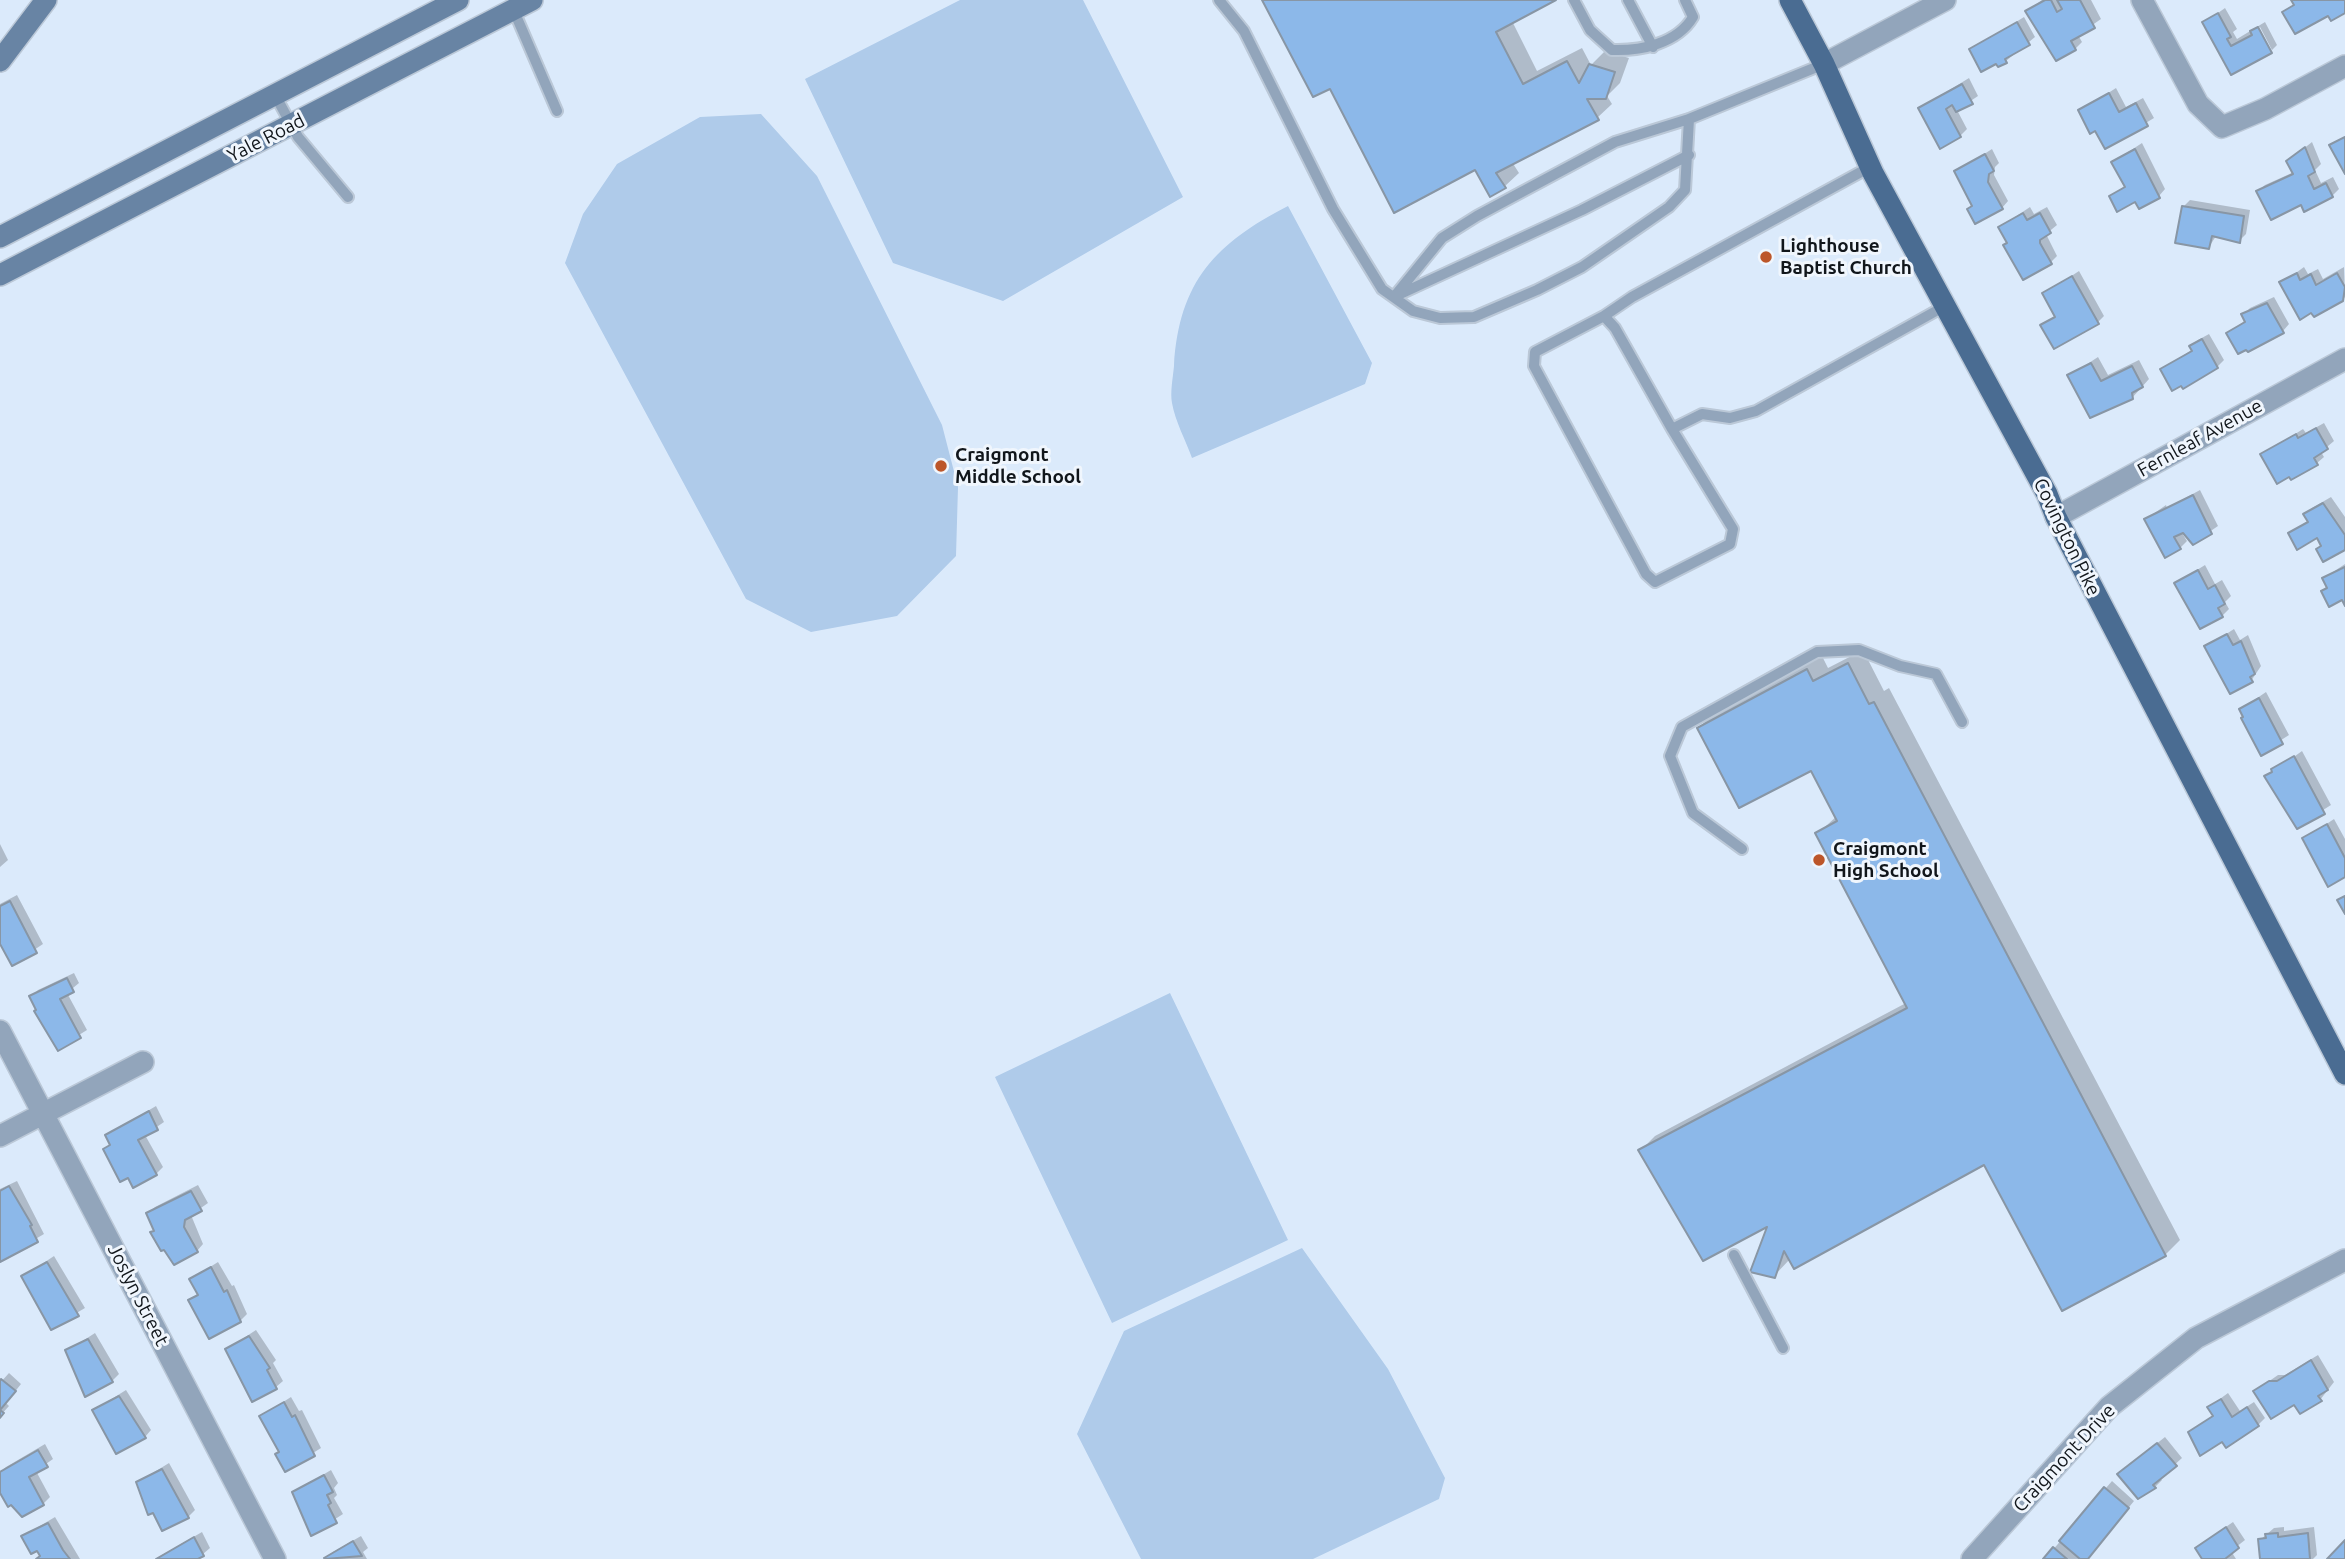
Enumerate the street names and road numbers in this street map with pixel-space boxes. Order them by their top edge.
street label: Yale Road [224,109,308,167]
street label: Fernleaf Avenue [2134,394,2266,482]
street label: Covington Pike [2029,475,2105,599]
street label: Joslyn Street [103,1240,173,1350]
street label: Craigmont Drive [2008,1399,2120,1517]

